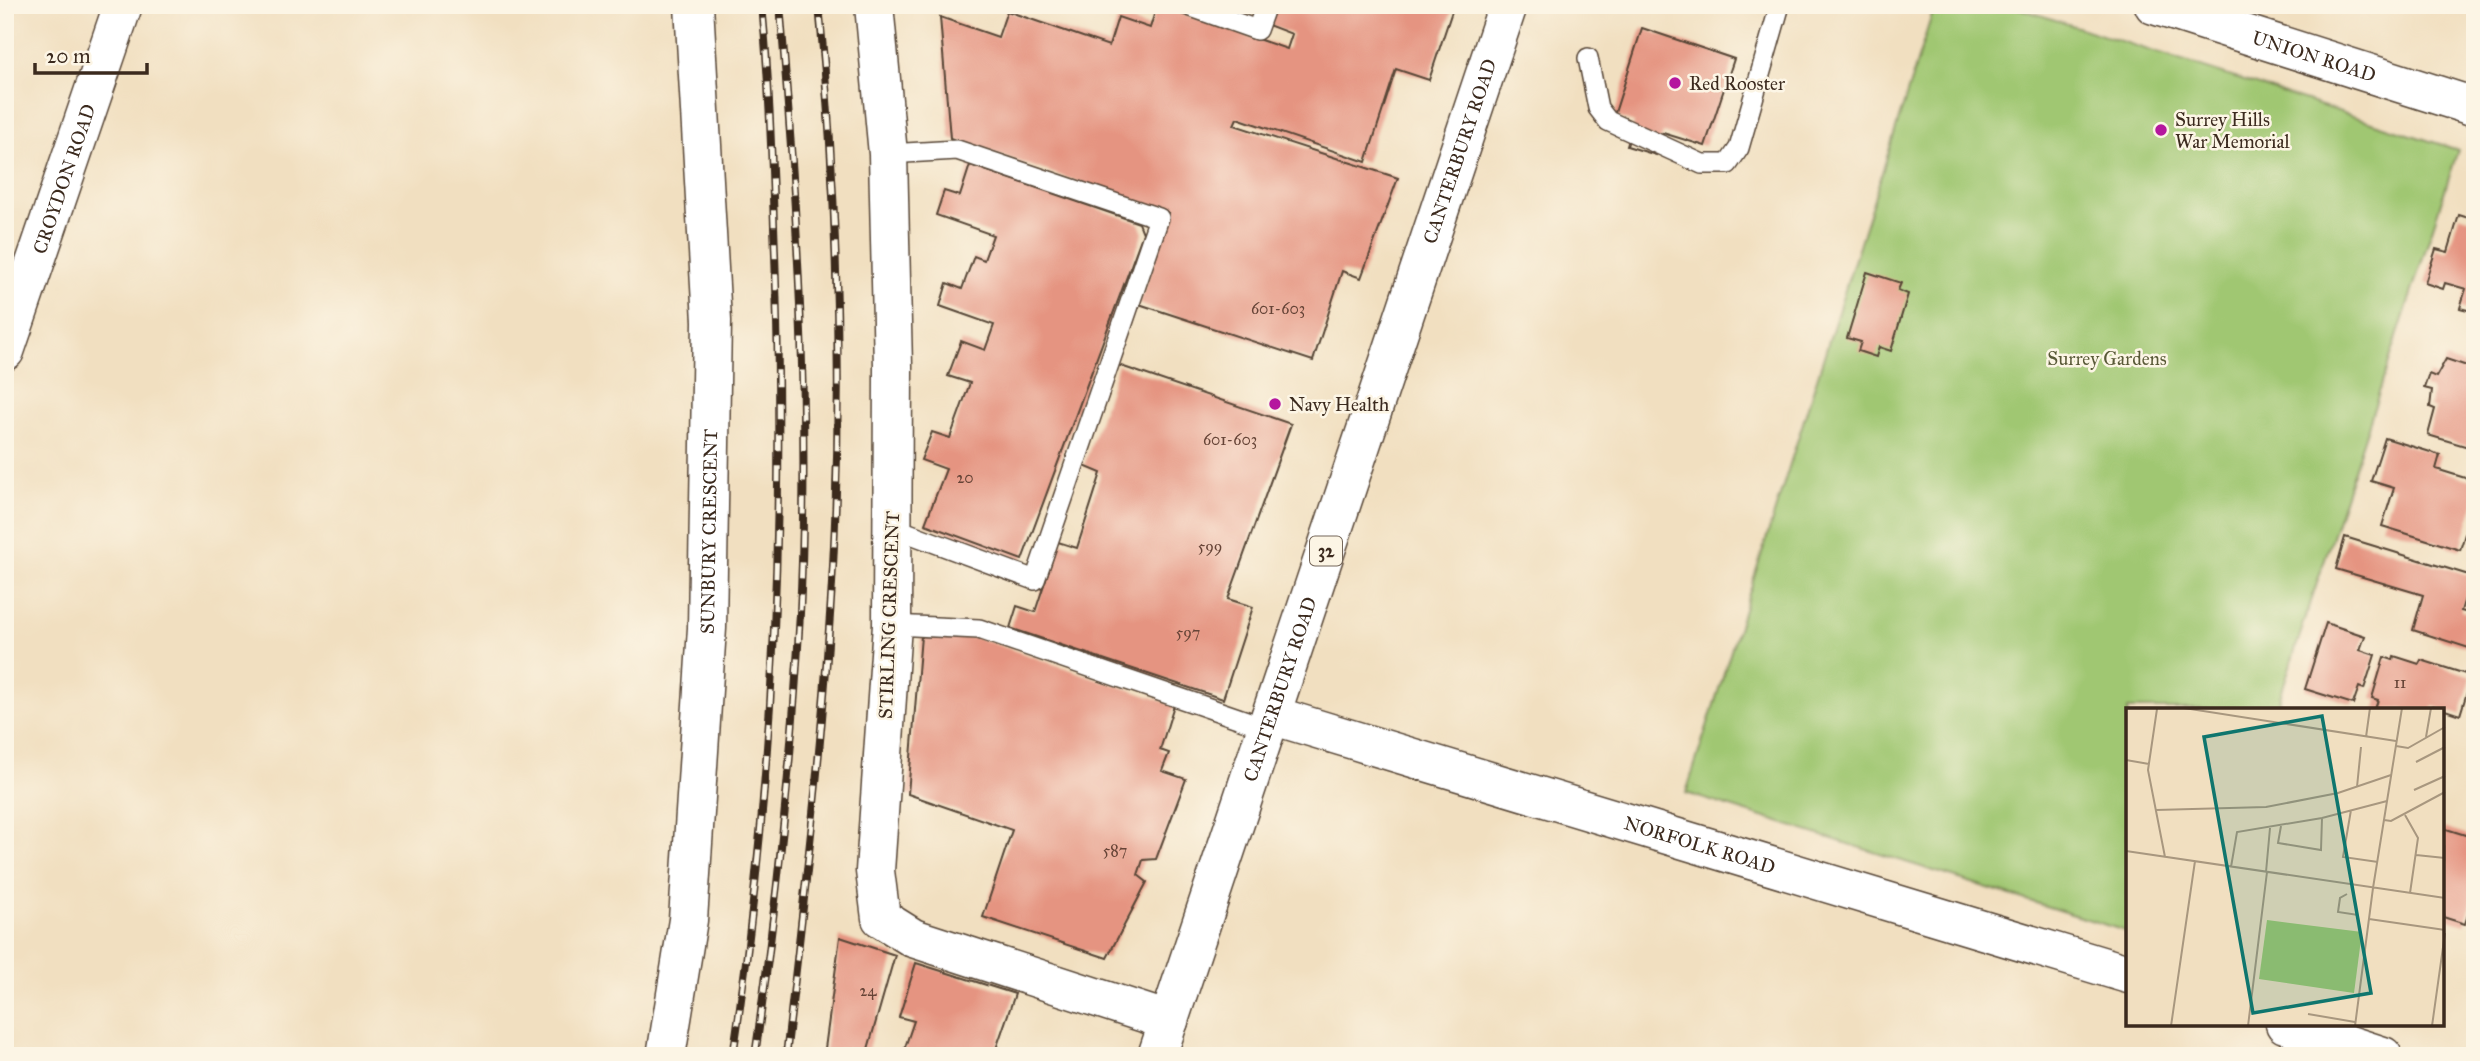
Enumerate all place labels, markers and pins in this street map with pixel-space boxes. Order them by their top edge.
place label: Red Rooster [1689,72,1786,95]
marker: Red Rooster [1667,75,1683,91]
place label: Surrey Hills War Memorial [2175,108,2291,153]
marker: Surrey Hills War Memorial [2153,122,2169,138]
place label: Navy Health [1289,393,1390,416]
marker: Navy Health [1267,396,1283,412]

